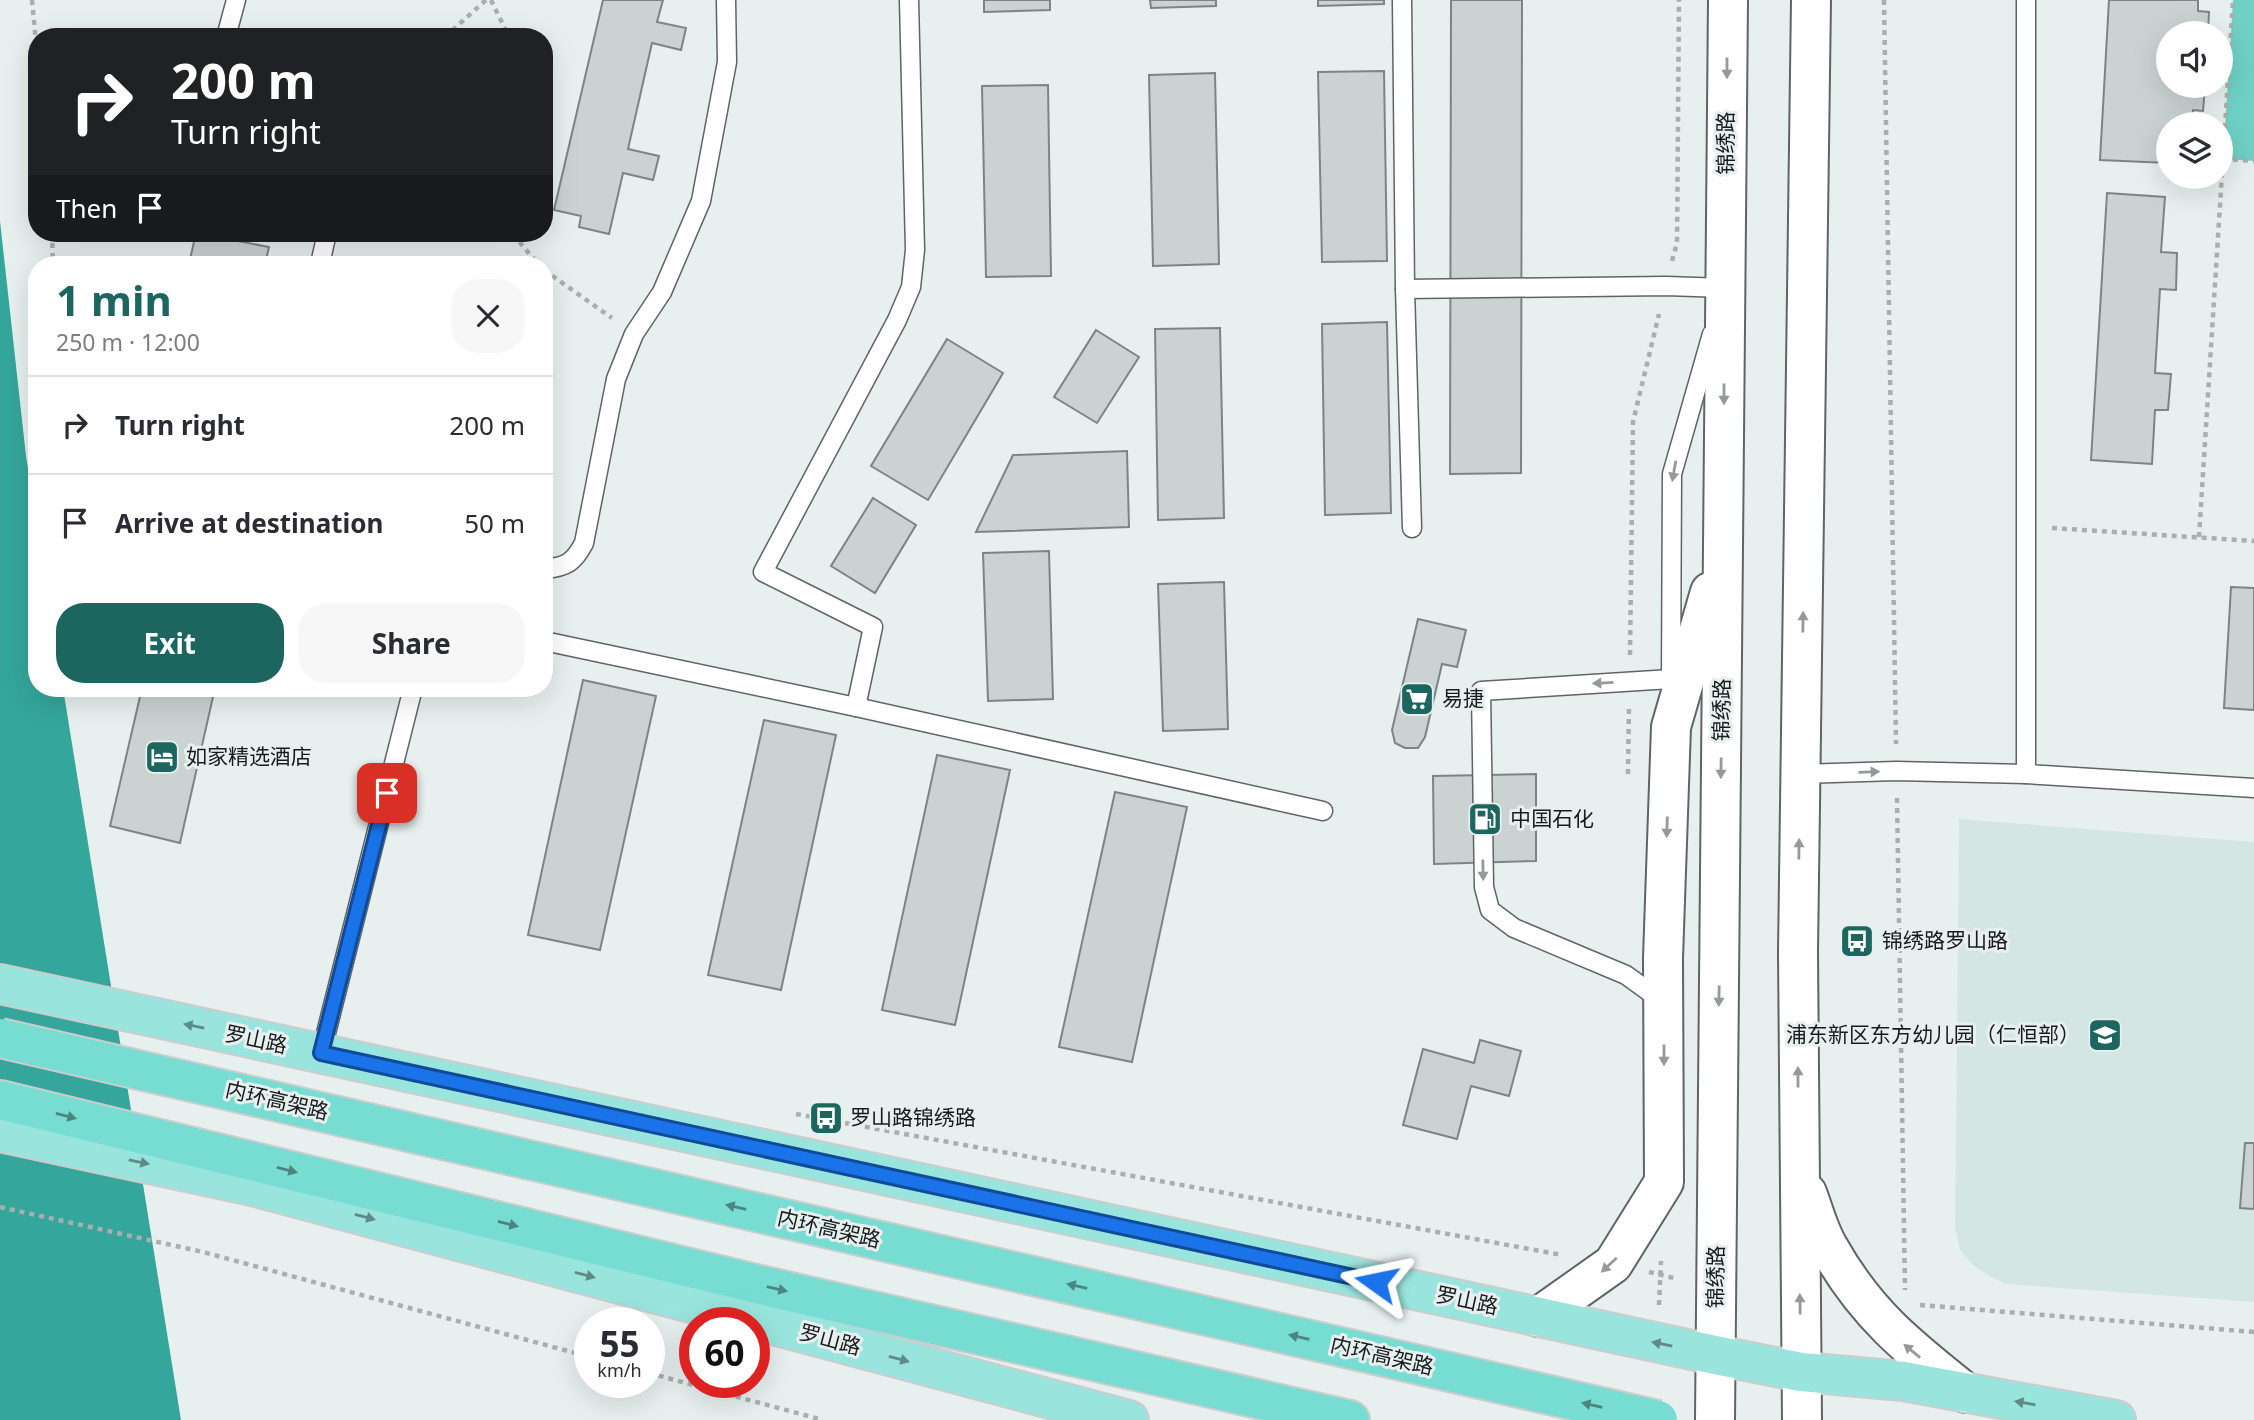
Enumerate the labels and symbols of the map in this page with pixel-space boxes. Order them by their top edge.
one-way arrow [1721,57,1733,79]
street label: 锦绣路 [1711,112,1739,175]
one-way arrow [1718,383,1730,405]
one-way arrow [1668,460,1679,482]
one-way arrow [1797,610,1808,632]
one-way arrow [1591,678,1613,689]
street label: 锦绣路 [1706,678,1736,742]
supermarket icon: 易捷 [1398,680,1436,718]
place label: 易捷 [1442,684,1484,712]
hotel icon: 如家精选酒店 [143,738,181,776]
place label: 如家精选酒店 [186,742,312,770]
one-way arrow [1715,757,1727,779]
pin [357,763,417,823]
one-way arrow [1858,766,1880,777]
fuel station icon: 中国石化 [1466,800,1504,838]
place label: 中国石化 [1510,804,1594,832]
one-way arrow [1662,817,1673,839]
one-way arrow [1793,838,1805,860]
one-way arrow [1478,859,1489,881]
bus stop icon: 锦绣路罗山路 [1838,922,1876,960]
place label: 锦绣路罗山路 [1882,926,2008,954]
one-way arrow [1713,985,1725,1007]
school or university icon: 浦东新区东方幼儿园（仁恒部） [2086,1016,2124,1054]
street label: 罗山路 [222,1019,290,1059]
place label: 浦东新区东方幼儿园（仁恒部） [1786,1020,2080,1048]
one-way arrow [183,1021,205,1032]
one-way arrow [1658,1044,1670,1066]
one-way arrow [1792,1065,1804,1087]
street label: 内环高架路 [223,1075,332,1125]
bus stop icon: 罗山路锦绣路 [807,1099,845,1137]
place label: 罗山路锦绣路 [850,1103,976,1131]
one-way arrow [55,1111,77,1122]
one-way arrow [128,1157,150,1168]
one-way arrow [276,1165,298,1176]
one-way arrow [725,1202,747,1213]
street label: 内环高架路 [775,1203,884,1253]
one-way arrow [355,1212,376,1222]
one-way arrow [497,1219,519,1230]
position arrow [1339,1245,1413,1319]
street label: 锦绣路 [1700,1245,1730,1309]
one-way arrow [1600,1256,1617,1273]
one-way arrow [574,1270,596,1281]
one-way arrow [1066,1280,1088,1291]
street label: 罗山路 [1433,1280,1501,1320]
one-way arrow [766,1284,788,1295]
one-way arrow [1794,1293,1806,1315]
speed limit sign: 60 [679,1307,770,1398]
street label: 罗山路 [796,1317,864,1361]
street label: 内环高架路 [1328,1330,1437,1380]
one-way arrow [1288,1331,1310,1342]
one-way arrow [1651,1338,1673,1349]
one-way arrow [1904,1343,1922,1358]
one-way arrow [888,1354,910,1365]
one-way arrow [2014,1398,2036,1409]
one-way arrow [1581,1399,1603,1410]

